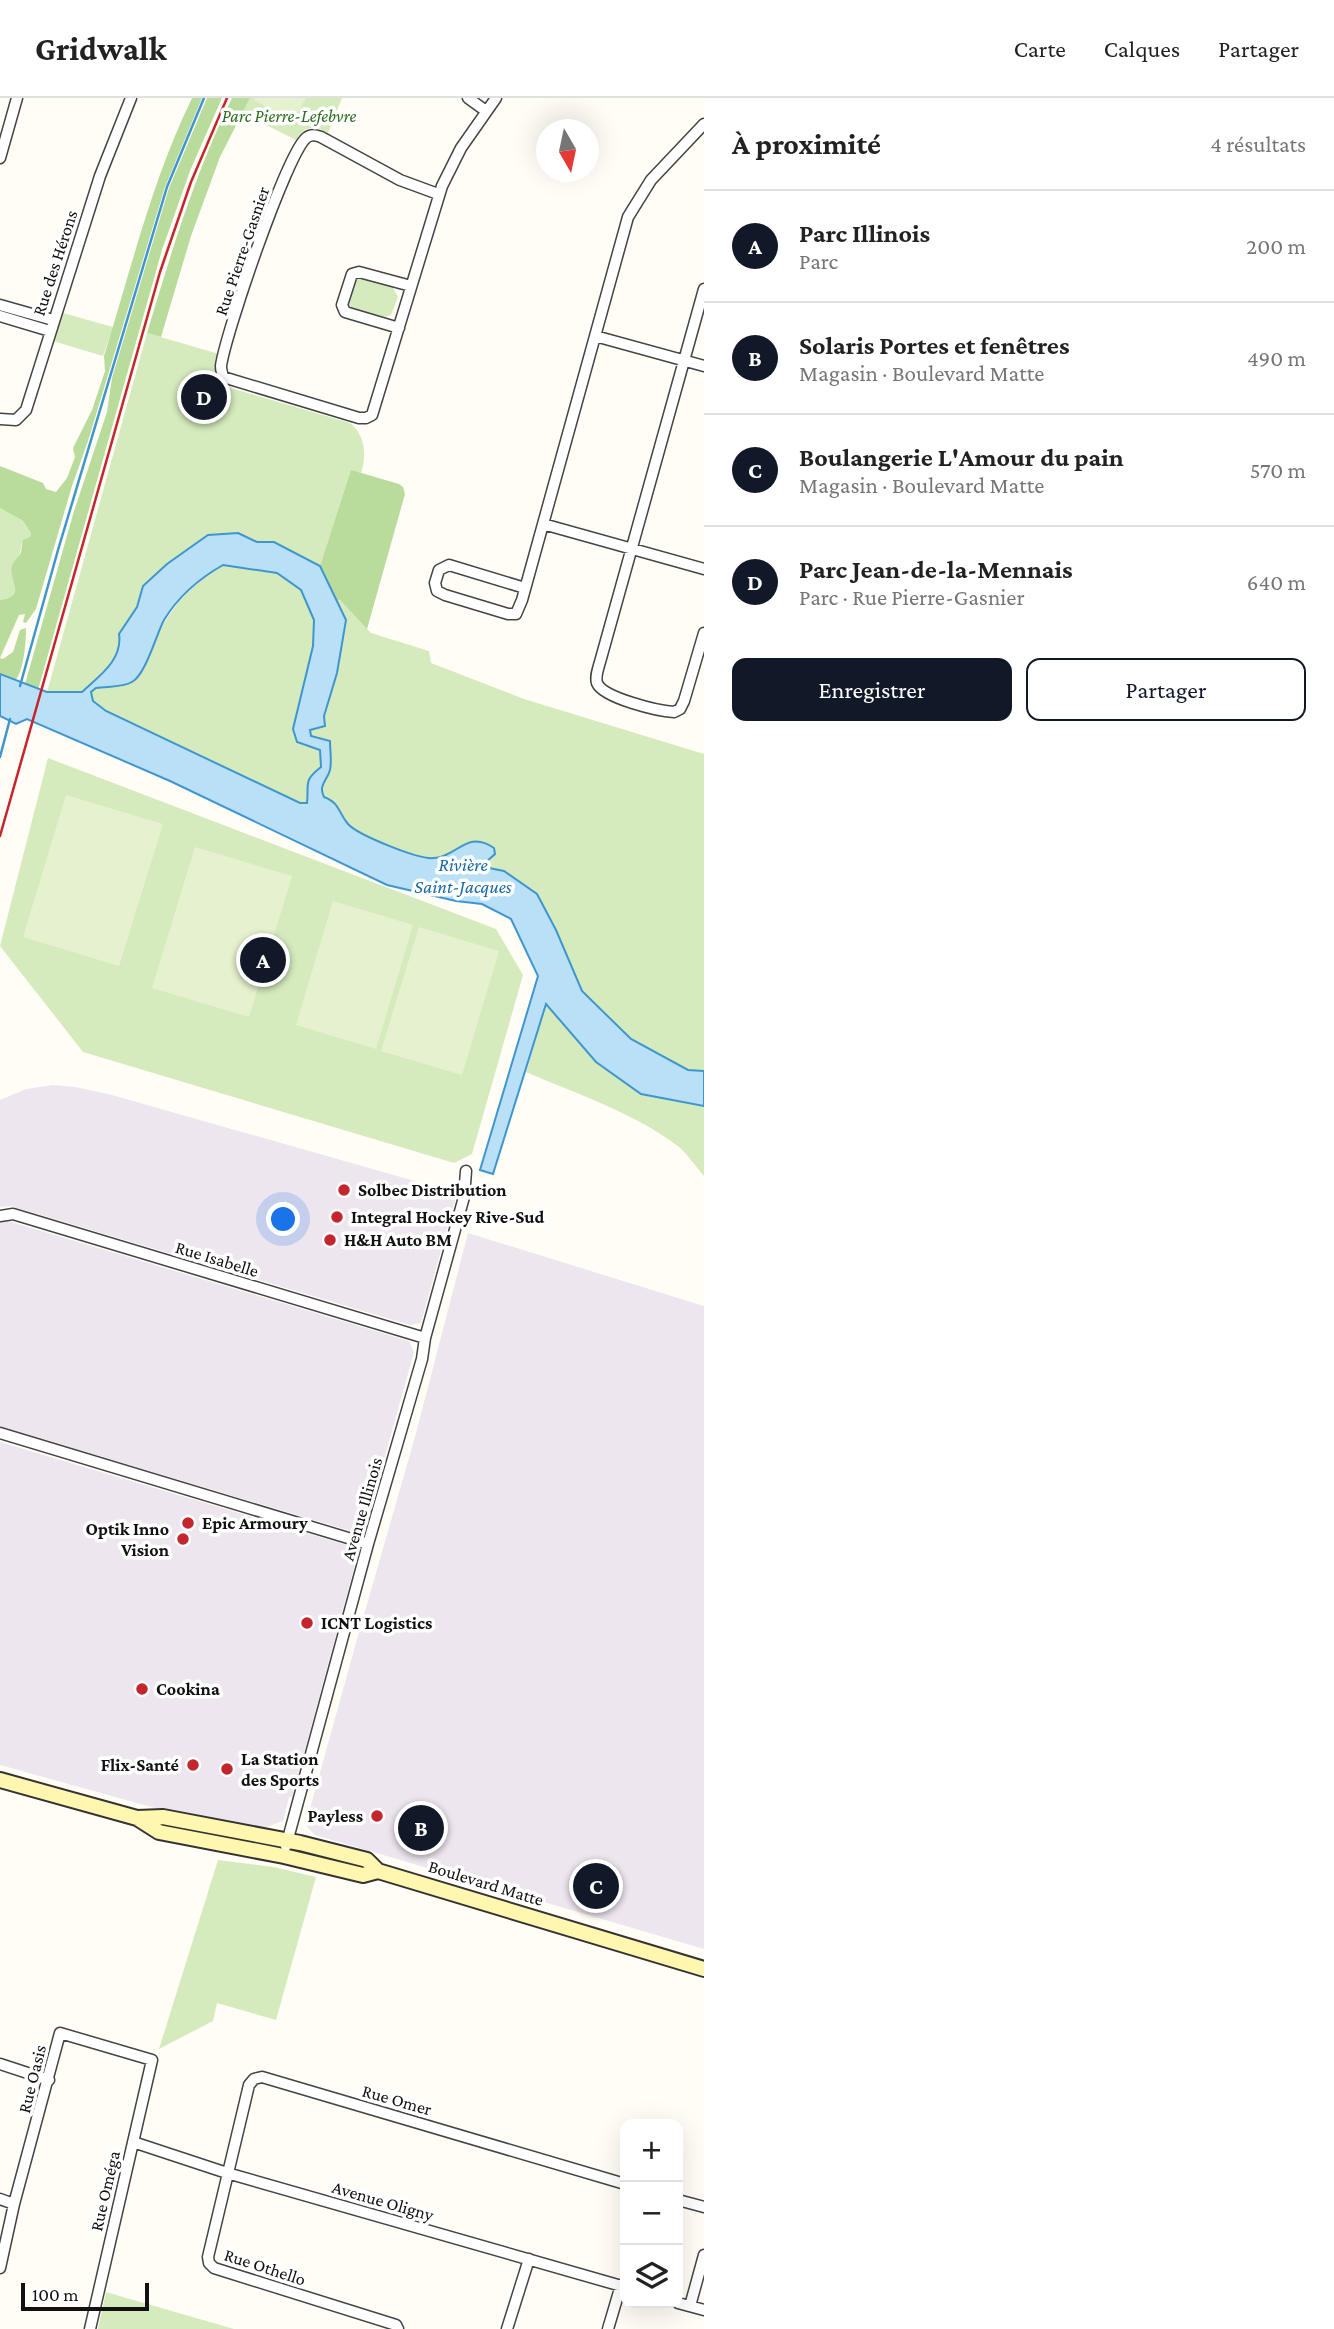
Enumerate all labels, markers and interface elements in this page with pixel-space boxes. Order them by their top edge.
text: Gridwalk [35,30,167,67]
text: Carte [1014,35,1066,62]
text: Calques [1104,35,1180,62]
text: Partager [1218,35,1299,62]
park label: Parc Pierre-Lefebvre [222,106,356,126]
north arrow [536,119,599,182]
text: À proximité [732,127,881,160]
text: 4 résultats [1210,131,1306,157]
street label: Rue Pierre-Gasnier [211,183,274,318]
street label: Rue des Hérons [29,208,81,318]
text: Parc Illinois [799,219,930,248]
text: A [748,233,762,259]
text: 200 m [1246,233,1306,259]
text: Parc [799,248,838,274]
text: Solaris Portes et fenêtres [799,331,1069,360]
text: B [748,345,762,371]
text: 490 m [1247,345,1306,371]
text: Magasin · Boulevard Matte [799,360,1044,386]
pin: D [181,371,227,423]
text: Boulangerie L'Amour du pain [799,443,1124,472]
text: C [748,457,762,483]
text: 570 m [1250,457,1306,483]
text: Magasin · Boulevard Matte [799,472,1044,498]
text: Parc Jean-de-la-Mennais [799,555,1073,584]
text: D [747,569,763,595]
text: 640 m [1247,569,1306,595]
text: Parc · Rue Pierre-Gasnier [799,584,1025,610]
button: Enregistrer [732,658,1012,721]
button: Partager [1026,658,1306,721]
water label: Rivière Saint-Jacques [414,854,512,897]
pin: A [240,934,286,986]
place label: Solbec Distribution [358,1180,507,1200]
marker: Solbec Distribution [336,1182,352,1198]
your location [266,1202,300,1236]
place label: Integral Hockey Rive-Sud [351,1207,545,1227]
marker: Integral Hockey Rive-Sud [329,1209,345,1225]
place label: H&H Auto BM [344,1230,452,1250]
marker: H&H Auto BM [322,1232,338,1248]
street label: Rue Isabelle [173,1237,261,1281]
street label: Avenue Illinois [338,1455,386,1563]
place label: Epic Armoury [202,1513,308,1533]
marker: Epic Armoury [180,1515,196,1531]
place label: Optik Inno Vision [86,1519,170,1560]
marker: Optik Inno Vision [175,1531,191,1547]
place label: ICNT Logistics [321,1613,432,1633]
marker: ICNT Logistics [299,1615,315,1631]
place label: Cookina [156,1679,220,1699]
marker: Cookina [134,1681,150,1697]
place label: La Station des Sports [241,1749,319,1790]
place label: Flix-Santé [101,1755,179,1775]
marker: Flix-Santé [185,1757,201,1773]
marker: La Station des Sports [219,1761,235,1777]
pin: B [398,1802,444,1854]
place label: Payless [308,1806,363,1826]
marker: Payless [369,1808,385,1824]
street label: Boulevard Matte [426,1856,546,1910]
pin: C [573,1860,619,1912]
street label: Rue Oasis [14,2043,50,2115]
street label: Rue Omer [360,2081,435,2120]
map controls [620,2119,683,2308]
button: + [620,2119,683,2182]
street label: Rue Oméga [86,2149,124,2233]
street label: Avenue Oligny [330,2177,437,2225]
button: − [620,2182,683,2245]
street label: Rue Othello [222,2244,308,2290]
button: layers [620,2245,683,2308]
scale bar [21,2280,149,2312]
text: 100 m [32,2284,79,2305]

